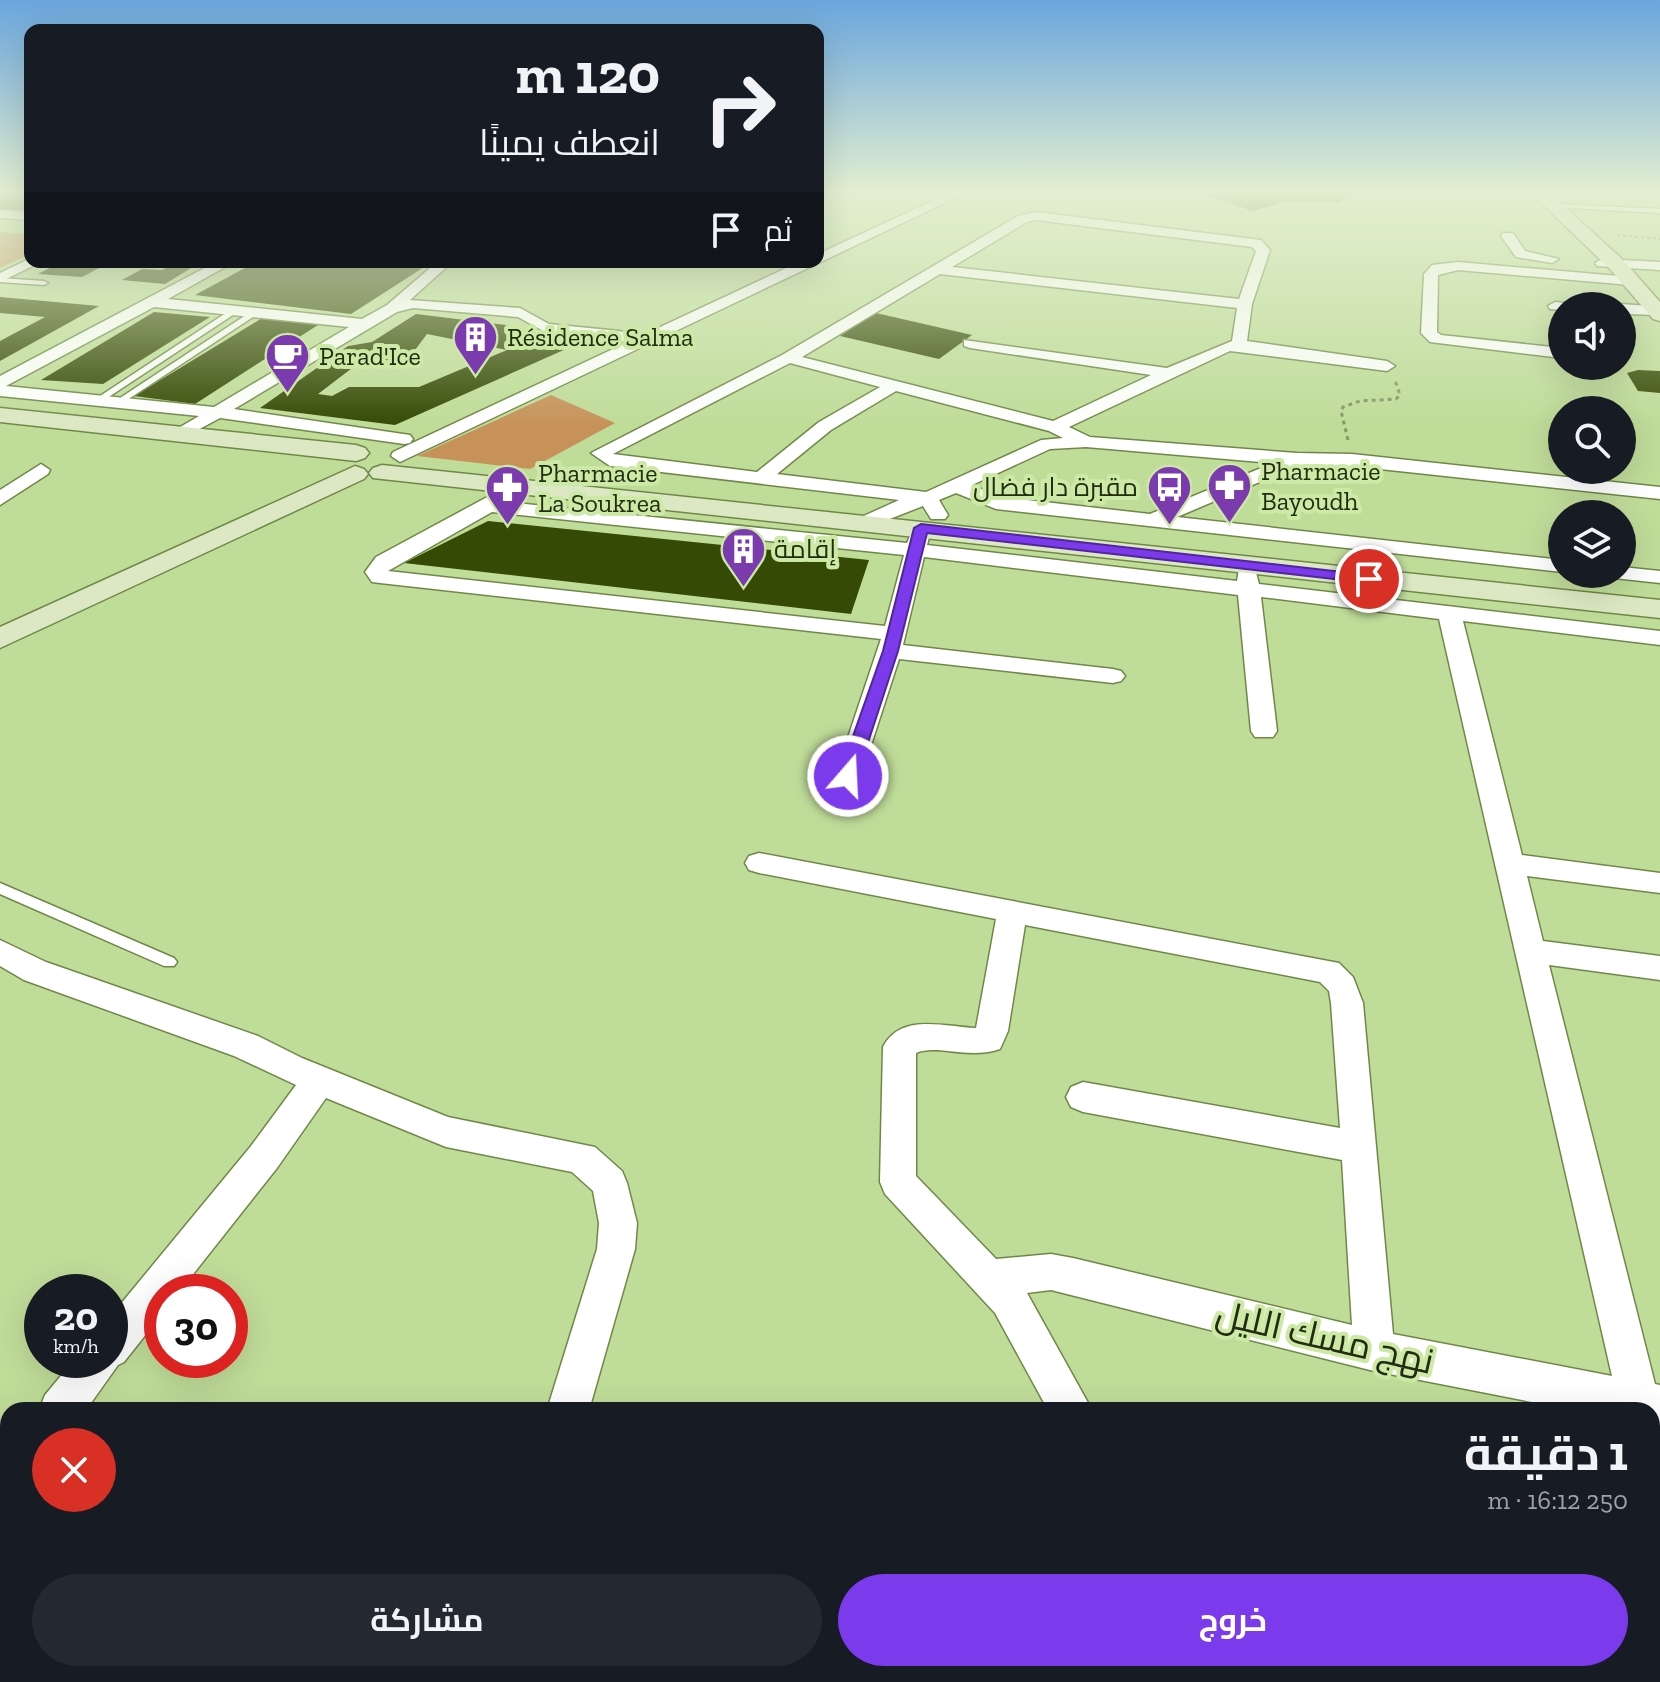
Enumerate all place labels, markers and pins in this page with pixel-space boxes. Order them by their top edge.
building icon: Résidence Salma [452,313,500,376]
place label: Résidence Salma [507,321,694,353]
cafe icon: Parad'Ice [264,332,312,395]
place label: Parad'Ice [319,340,421,372]
place label: Pharmacie Bayoudh [1261,455,1380,517]
place label: Pharmacie La Soukrea [538,457,662,519]
pharmacy icon: Pharmacie Bayoudh [1206,462,1254,525]
bus stop icon: مقبرة دار فضال [1145,463,1193,526]
pharmacy icon: Pharmacie La Soukrea [483,464,531,527]
place label: مقبرة دار فضال [973,471,1138,503]
building icon: إقامة [719,525,767,588]
place label: إقامة [774,533,836,566]
pin [1335,545,1403,613]

